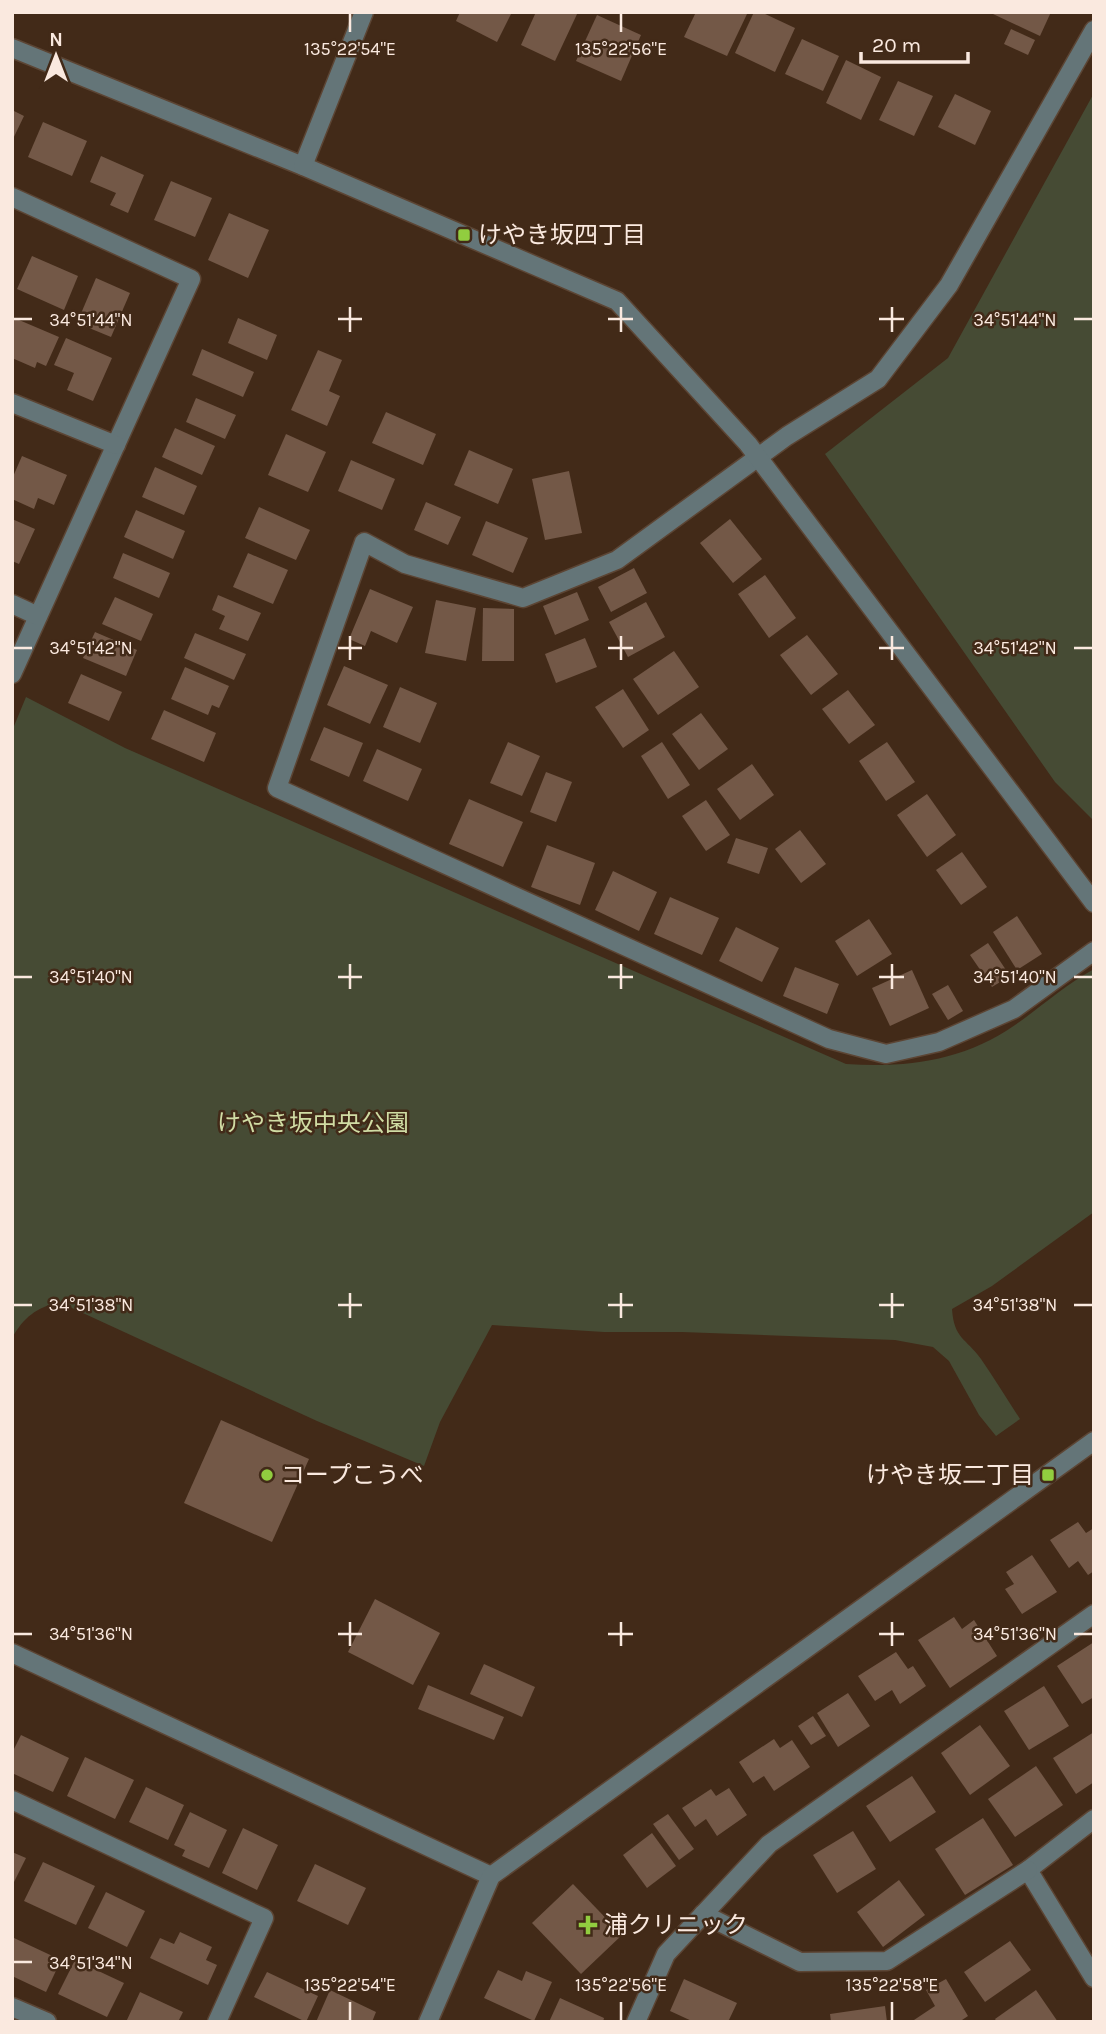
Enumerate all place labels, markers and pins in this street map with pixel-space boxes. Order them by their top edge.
place label: けやき坂四丁目 [478,221,646,249]
marker: けやき坂四丁目 [456,227,472,243]
place label: コープこうべ [281,1461,424,1489]
place label: けやき坂二丁目 [866,1461,1034,1489]
marker: コープこうべ [259,1467,275,1483]
marker: けやき坂二丁目 [1040,1467,1056,1483]
place label: 浦クリニック [604,1911,748,1939]
marker: 浦クリニック [578,1915,598,1935]

